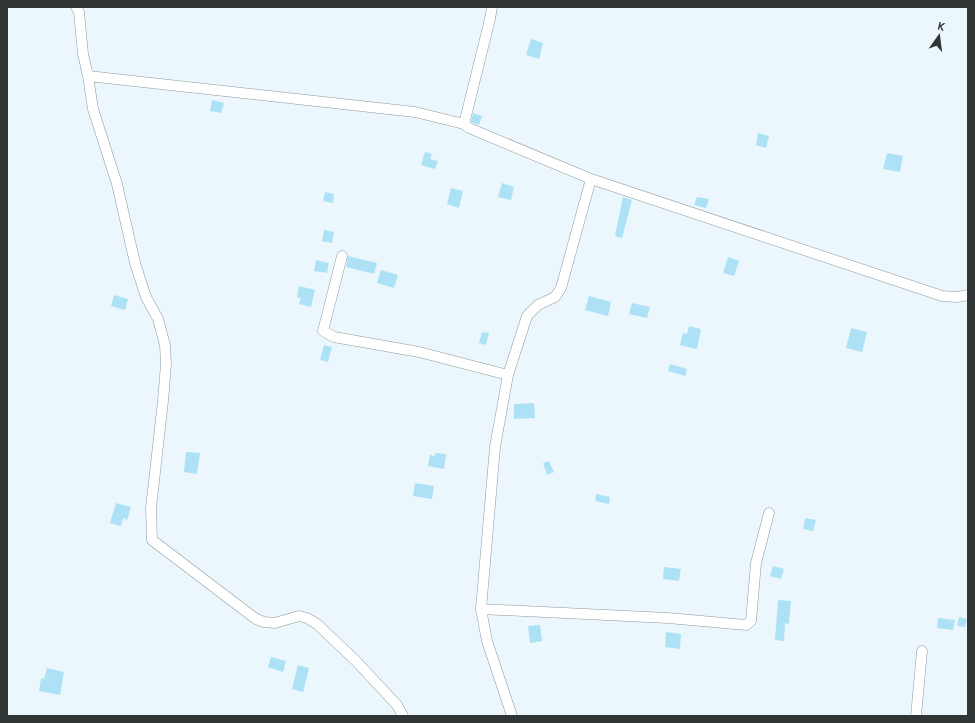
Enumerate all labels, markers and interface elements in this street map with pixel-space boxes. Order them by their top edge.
north arrow [919,16,959,56]
text: K [936,19,947,34]

